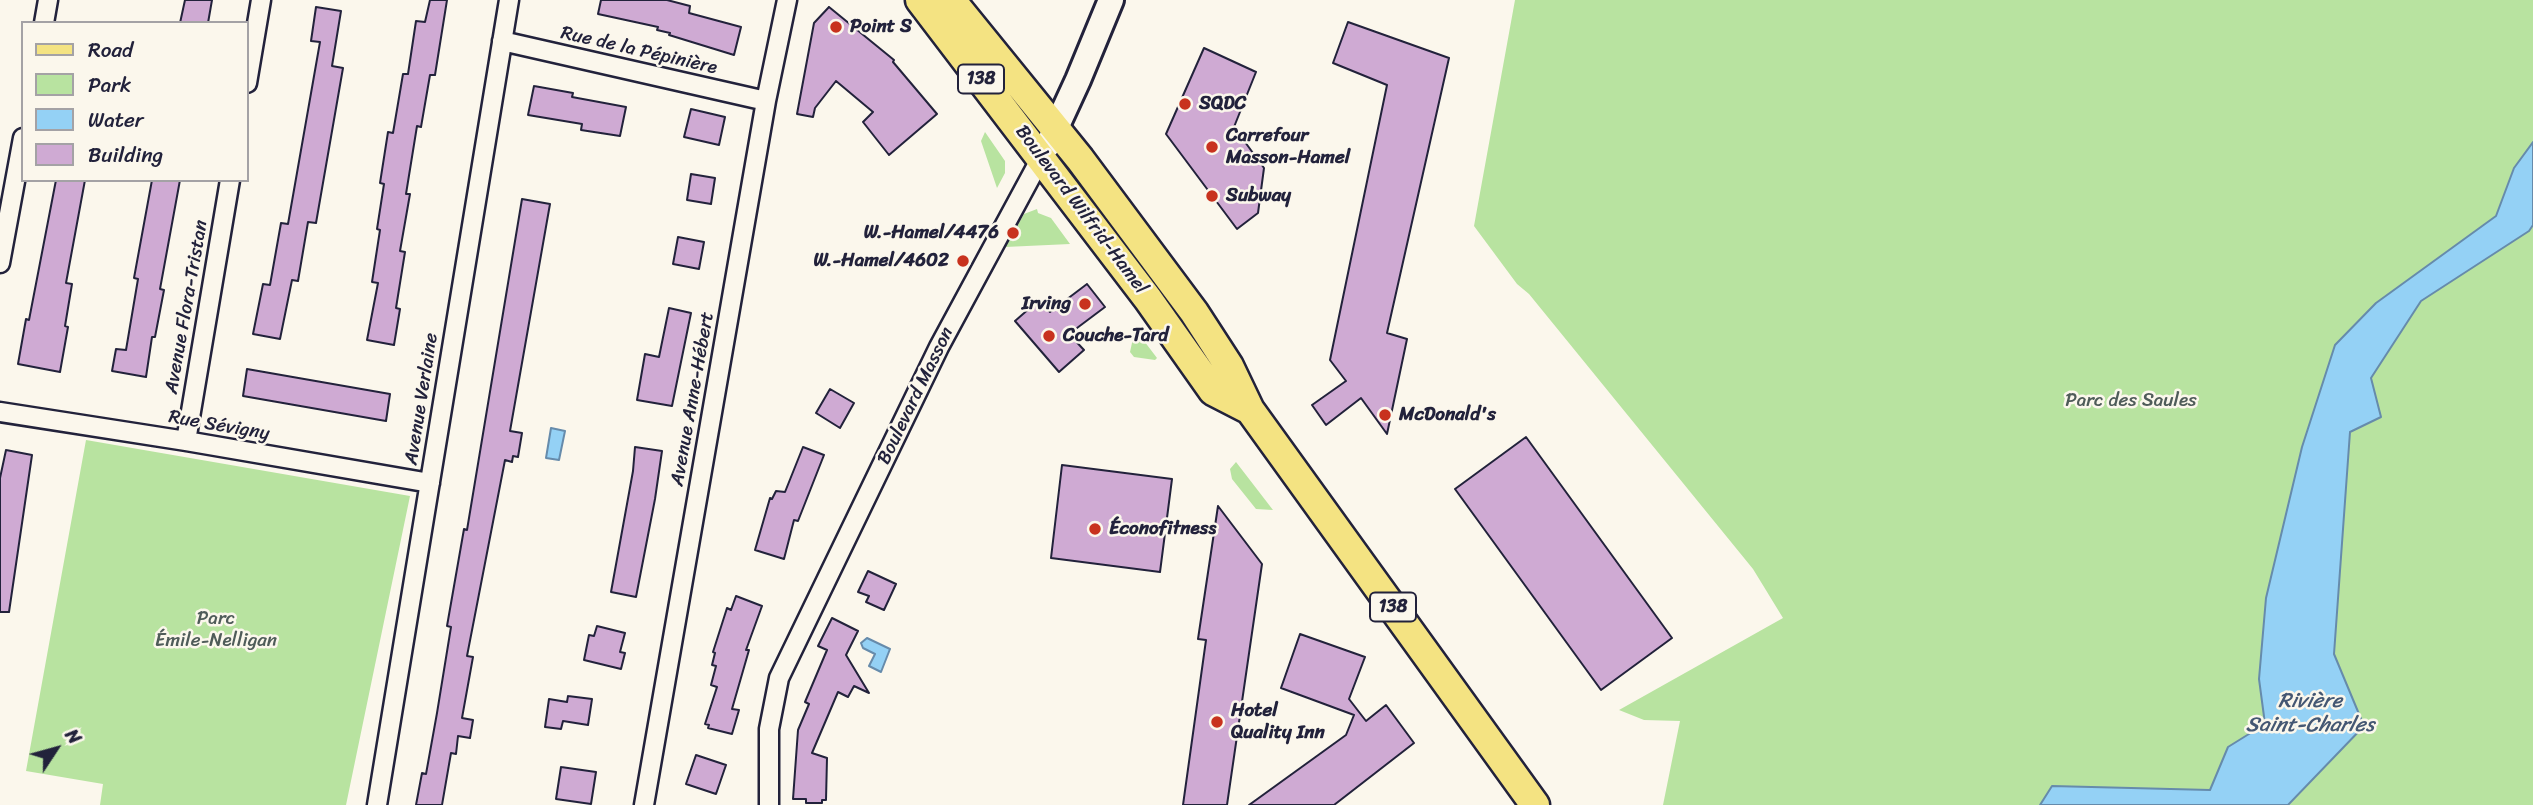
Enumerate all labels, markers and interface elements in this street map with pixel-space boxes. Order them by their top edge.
place label: Point S [850,16,912,38]
marker: Point S [828,19,844,35]
legend [21,21,248,182]
street label: Rue de la Pépinière [559,22,719,80]
text: Road [88,31,133,69]
road number: 138 [958,64,1004,94]
text: Park [88,66,131,104]
place label: SQDC [1199,93,1246,115]
marker: SQDC [1177,96,1193,112]
text: Water [88,101,143,139]
street label: Boulevard Wilfrid-Hamel [1010,121,1152,299]
place label: Carrefour Masson-Hamel [1226,125,1350,169]
text: Building [88,136,163,174]
marker: Carrefour Masson-Hamel [1204,139,1220,155]
place label: Subway [1226,185,1291,207]
marker: Subway [1204,188,1220,204]
street label: Avenue Flora-Tristan [160,218,214,396]
place label: W.-Hamel/4476 [864,222,999,244]
marker: W.-Hamel/4476 [1005,225,1021,241]
place label: W.-Hamel/4602 [813,250,949,272]
marker: W.-Hamel/4602 [955,253,971,269]
place label: Irving [1022,293,1071,315]
marker: Irving [1077,296,1093,312]
street label: Avenue Anne-Hébert [666,310,720,488]
street label: Boulevard Masson [873,324,959,468]
place label: Couche-Tard [1063,325,1168,347]
marker: Couche-Tard [1041,328,1057,344]
street label: Avenue Verlaine [400,331,444,467]
park label: Parc des Saules [2065,390,2197,412]
place label: McDonald's [1399,404,1496,426]
street label: Rue Sévigny [167,406,271,446]
marker: McDonald's [1377,407,1393,423]
place label: Éconofitness [1109,518,1216,540]
marker: Éconofitness [1087,521,1103,537]
road number: 138 [1370,592,1416,622]
park label: Parc Émile-Nelligan [155,608,277,652]
water label: Rivière Saint-Charles [2246,689,2374,739]
place label: Hotel Quality Inn [1231,700,1325,744]
north arrow [21,714,91,784]
marker: Hotel Quality Inn [1209,714,1225,730]
text: N [56,721,91,751]

